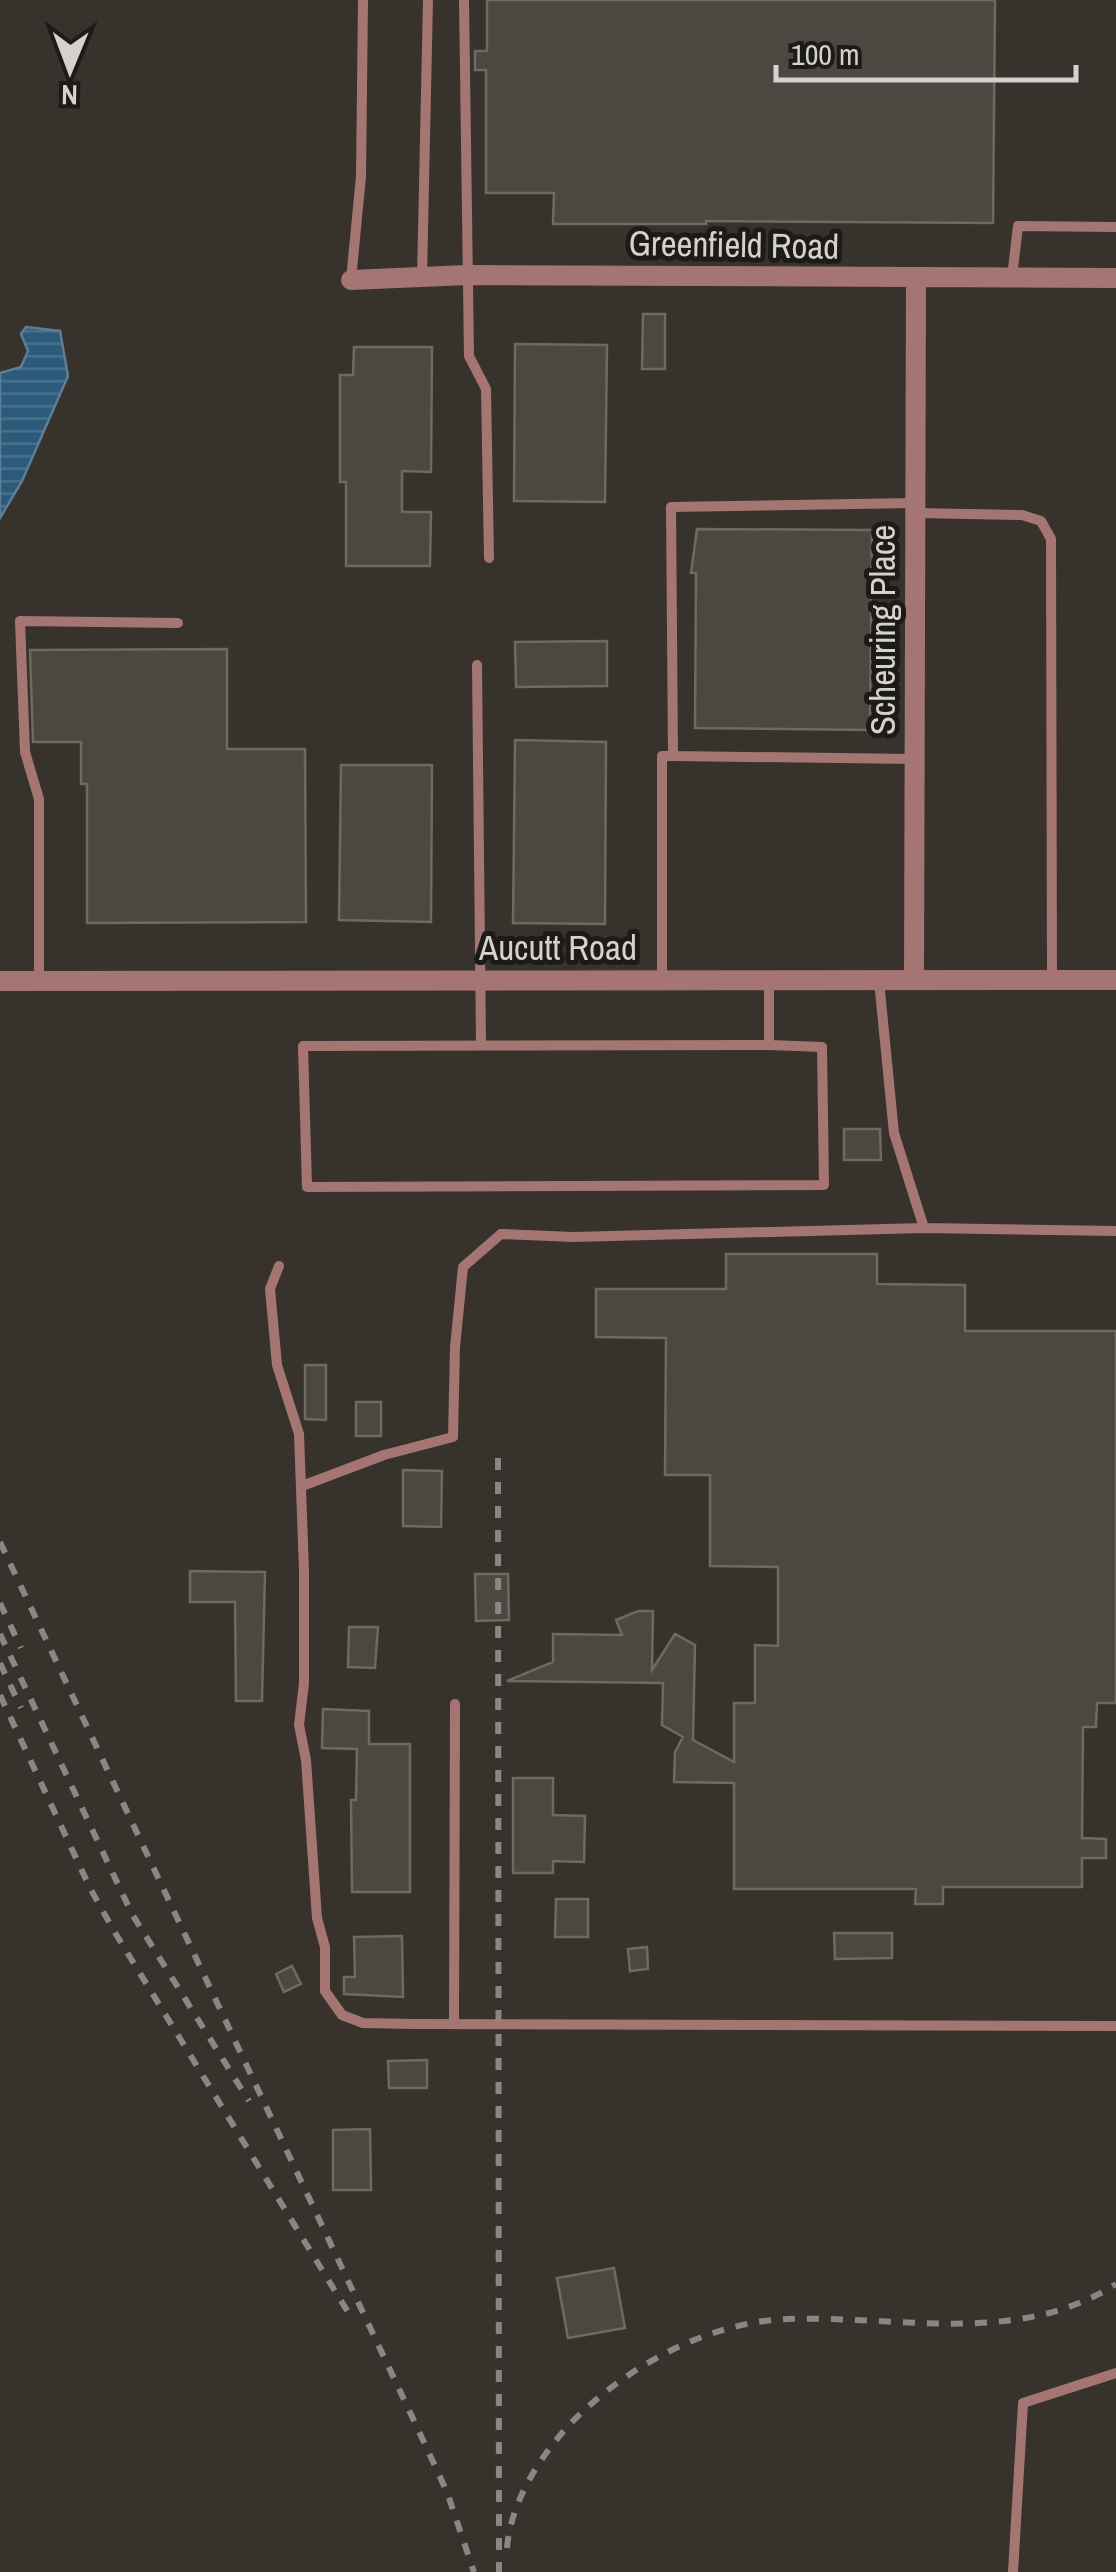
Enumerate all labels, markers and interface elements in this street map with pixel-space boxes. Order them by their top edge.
north arrow [20,20,120,120]
scale bar [776,20,1076,82]
text: 100 m [791,34,859,74]
text: N [61,76,78,114]
street label: Greenfield Road [628,219,840,270]
street label: Scheuring Place [859,525,906,735]
street label: Aucutt Road [478,924,637,971]

